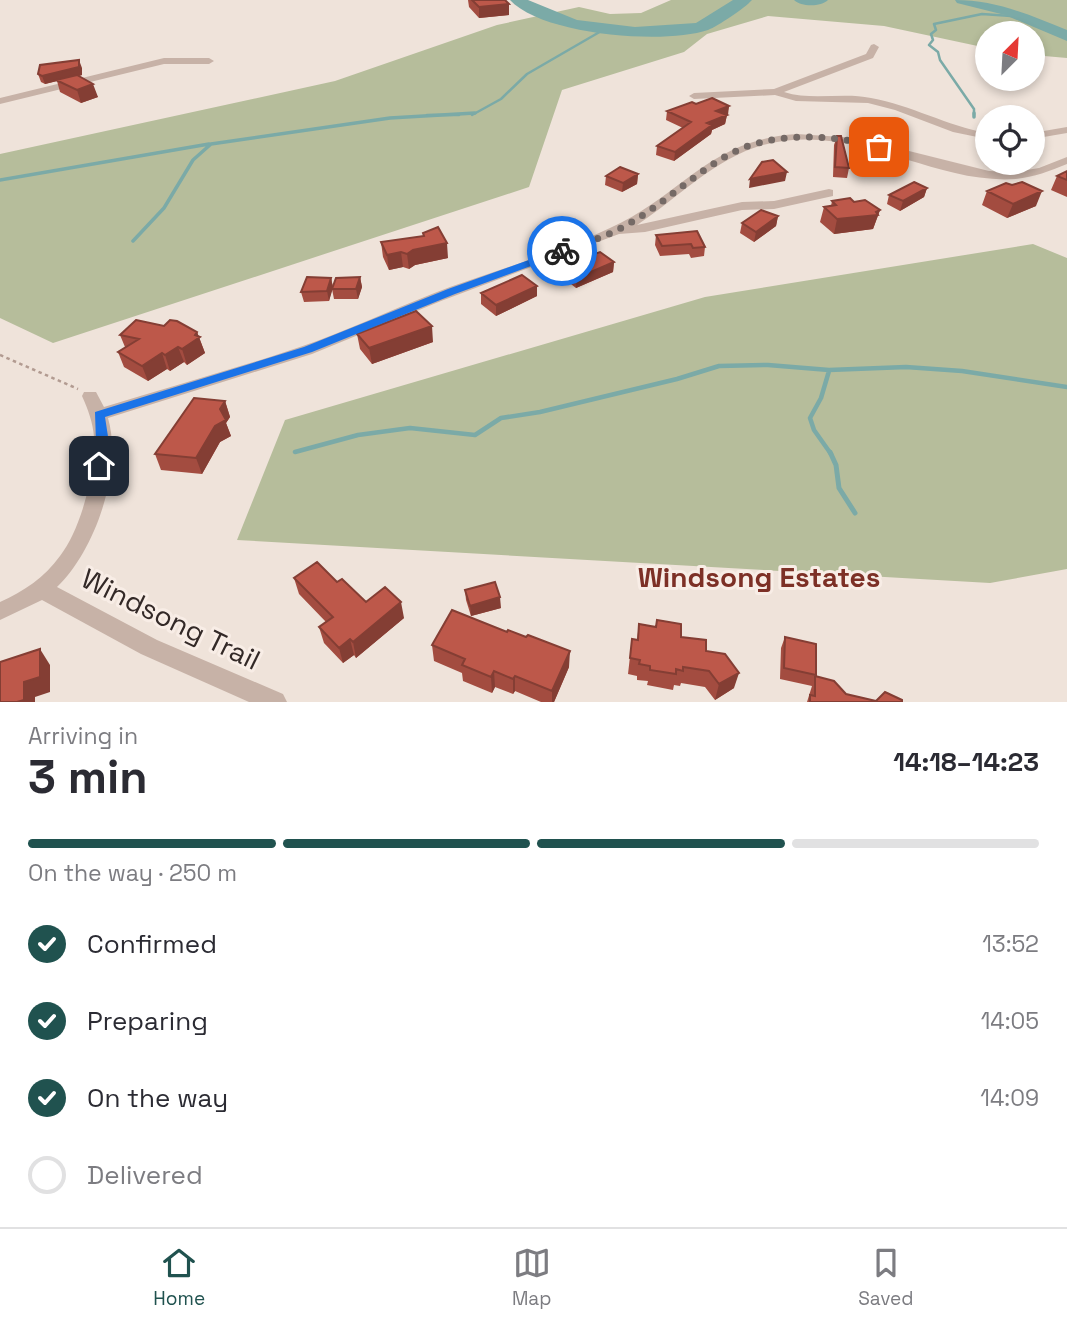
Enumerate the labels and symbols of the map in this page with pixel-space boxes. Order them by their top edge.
north arrow [975,21,1045,91]
pin [849,117,909,177]
courier [527,216,597,286]
pin [69,436,129,496]
district label: Windsong Estates [638,559,880,595]
street label: Windsong Trail [76,560,266,678]

